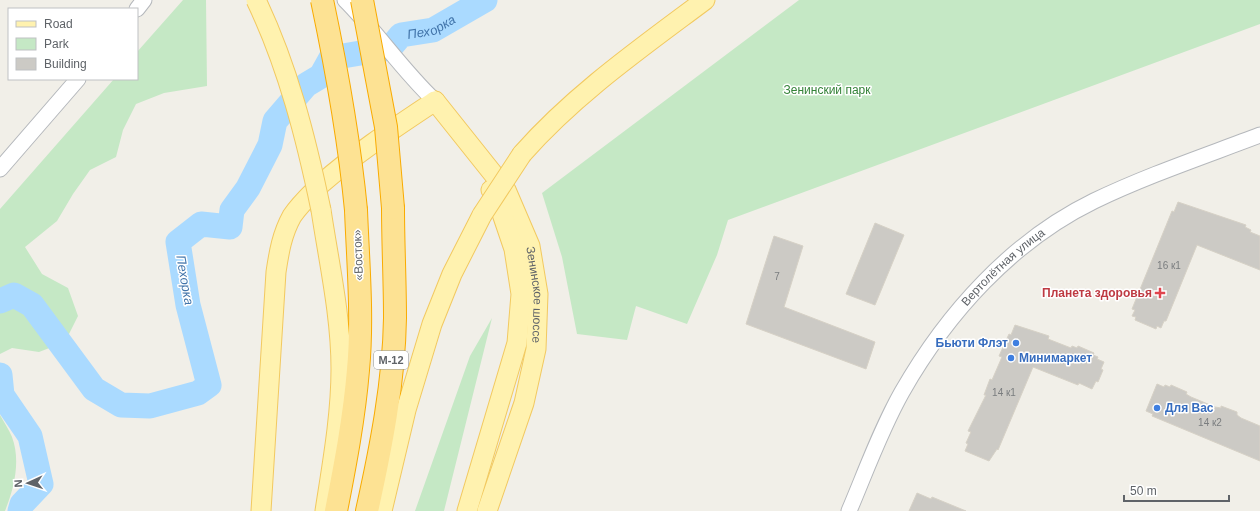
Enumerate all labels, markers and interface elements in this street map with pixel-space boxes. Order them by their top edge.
legend [8,8,138,80]
water label: Пехорка [406,11,458,41]
text: Road [44,17,73,31]
text: Park [44,37,70,51]
text: Building [44,57,87,71]
park label: Зенинский парк [784,83,871,97]
street label: Вертолётная улица [958,225,1048,309]
street label: «Восток» [350,229,366,281]
street label: Зенинское шоссе [523,246,545,344]
water label: Пехорка [173,254,197,306]
house number: 16 к1 [1157,260,1181,271]
house number: 7 [774,271,780,282]
place label: Планета здоровья [1042,286,1152,300]
marker: Планета здоровья [1155,288,1165,298]
place label: Бьюти Флэт [936,336,1008,350]
marker: Бьюти Флэт [1011,338,1021,348]
road number: М-12 [374,351,408,369]
place label: Минимаркет [1019,351,1092,365]
marker: Минимаркет [1006,353,1016,363]
house number: 14 к1 [992,387,1016,398]
place label: Для Вас [1165,401,1214,415]
marker: Для Вас [1152,403,1162,413]
house number: 14 к2 [1198,417,1222,428]
north arrow [8,463,48,503]
scale bar [1124,477,1229,503]
text: N [12,479,24,488]
text: 50 m [1130,484,1157,498]

